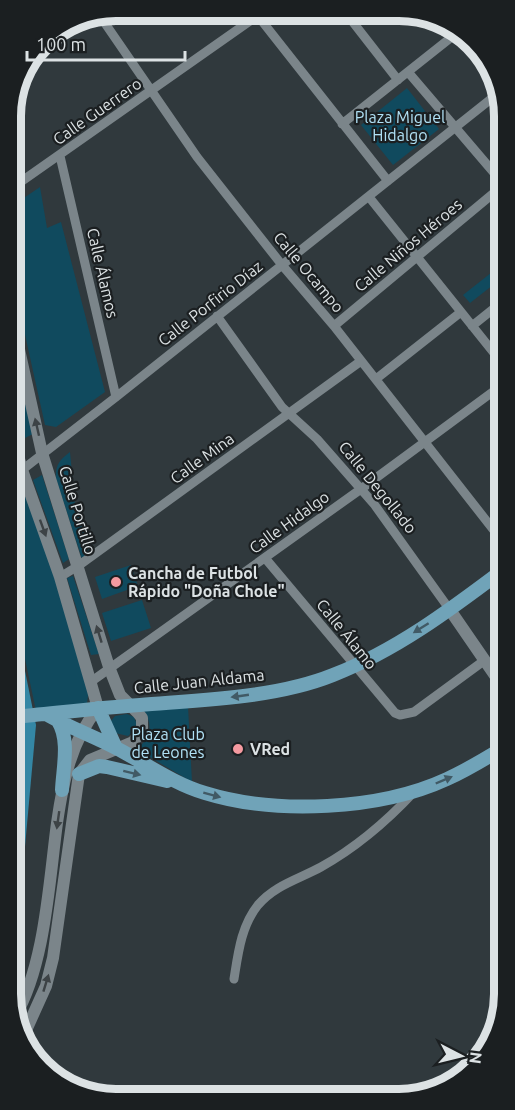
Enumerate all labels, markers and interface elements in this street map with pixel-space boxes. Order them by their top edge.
scale bar [27,24,184,62]
text: 100 m [36,34,86,54]
street label: Calle Guerrero [49,74,145,148]
park label: Plaza Miguel Hidalgo [355,108,445,144]
street label: Calle Niños Héroes [351,195,465,295]
street label: Calle Álamos [84,226,124,320]
street label: Calle Ocampo [270,228,348,316]
street label: Calle Porfirio Díaz [154,257,266,349]
one-way arrow [31,418,41,436]
street label: Calle Mina [167,429,237,487]
street label: Calle Degollado [335,437,421,537]
street label: Calle Portillo [56,464,100,556]
street label: Calle Hidalgo [246,487,332,557]
one-way arrow [38,519,48,537]
place label: Cancha de Futbol Rápido "Doña Chole" [128,564,285,600]
marker: Cancha de Futbol Rápido "Doña Chole" [109,575,123,589]
street label: Calle Álamo [313,594,382,673]
one-way arrow [413,623,429,634]
one-way arrow [93,625,103,643]
street label: Calle Juan Aldama [133,665,265,697]
one-way arrow [231,691,250,700]
park label: Plaza Club de Leones [131,725,205,761]
place label: VRed [250,740,290,758]
marker: VRed [231,742,245,756]
one-way arrow [123,768,142,778]
one-way arrow [436,775,453,784]
one-way arrow [203,790,221,800]
one-way arrow [53,811,62,830]
one-way arrow [42,974,51,992]
north arrow [431,1026,491,1086]
text: N [466,1051,486,1065]

